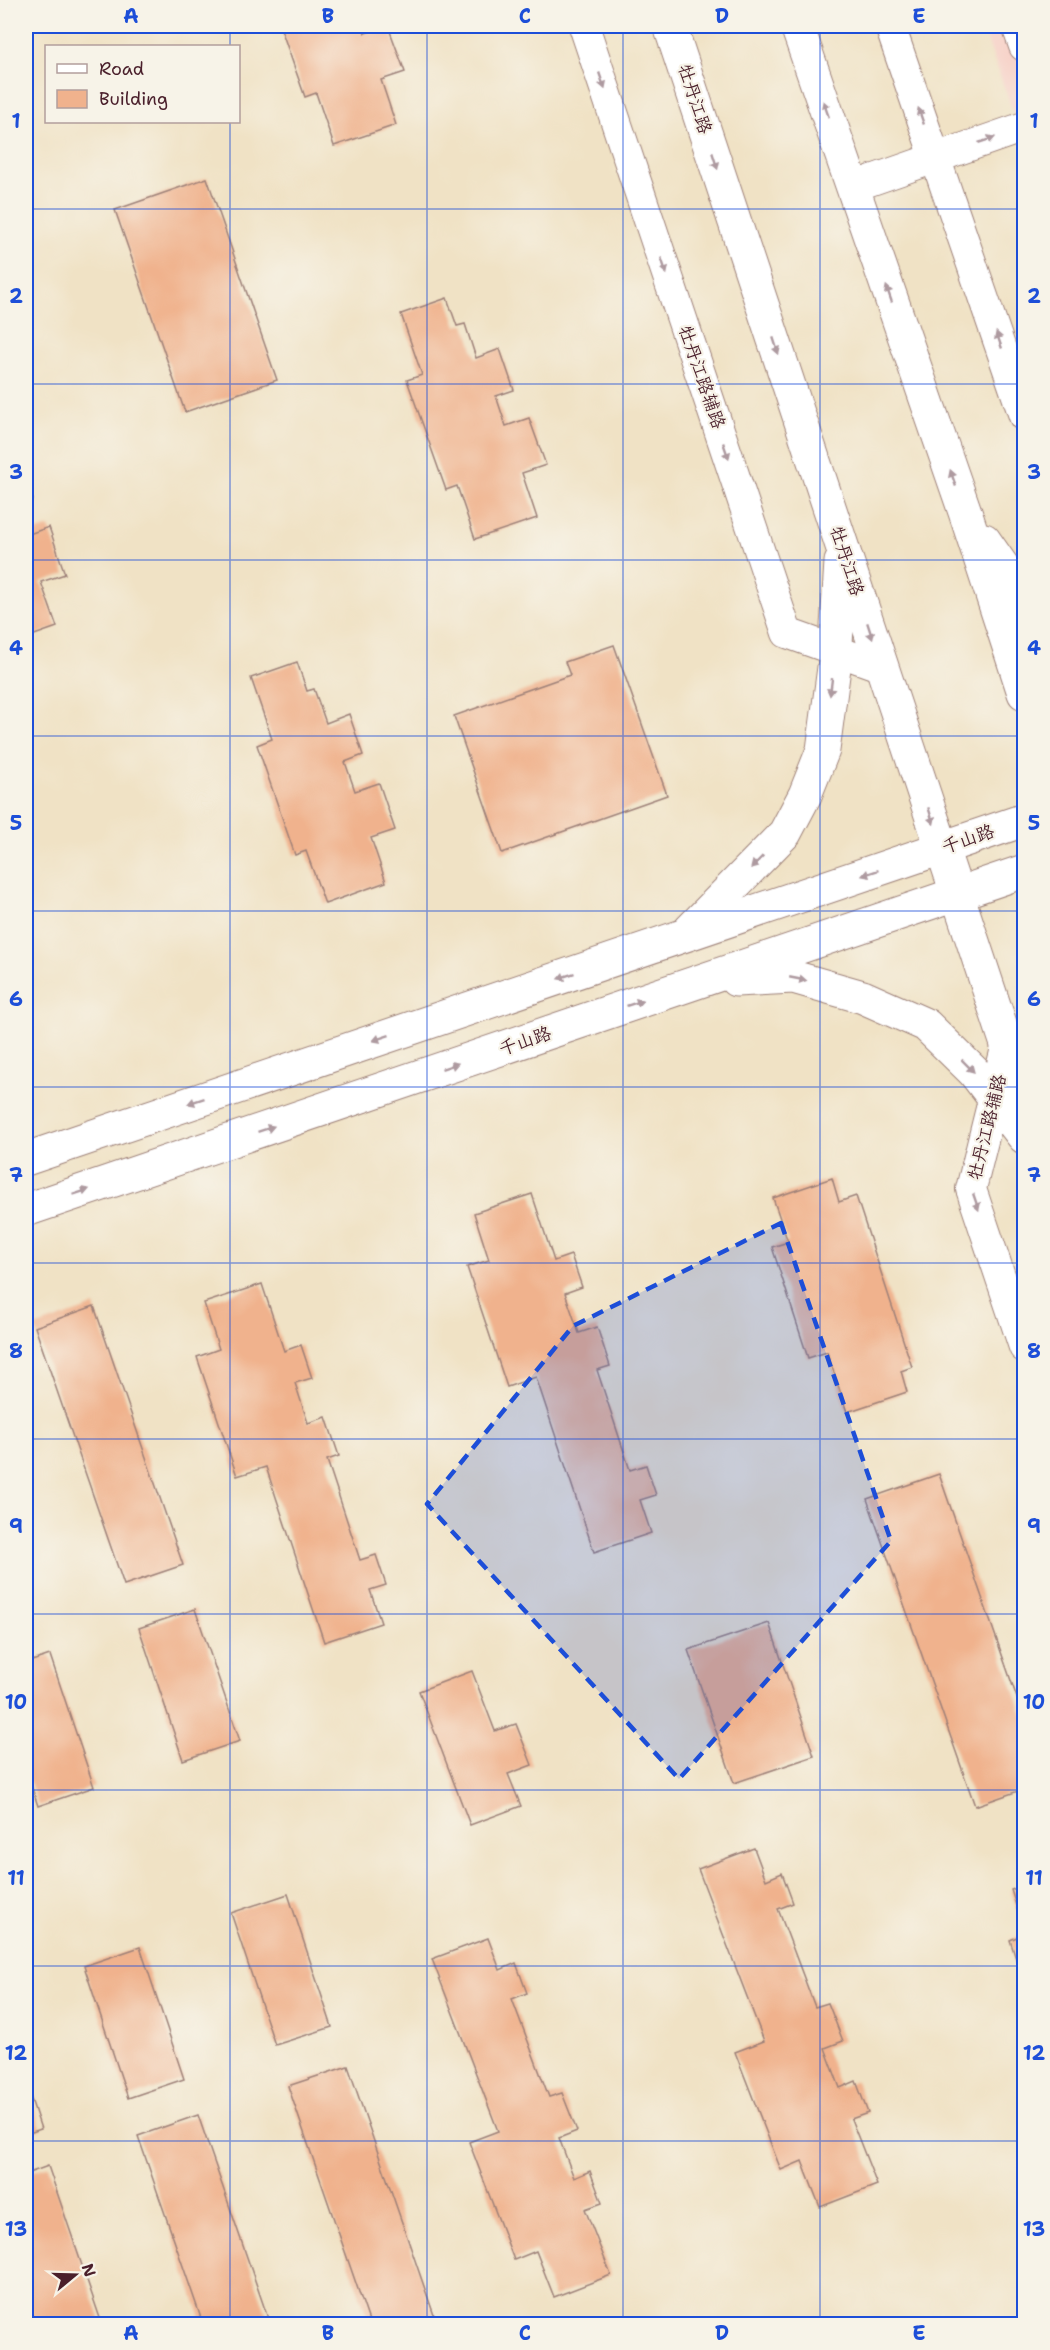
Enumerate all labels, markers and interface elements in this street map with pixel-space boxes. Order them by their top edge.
text: A [123,3,139,29]
text: B [322,3,334,29]
text: C [519,3,531,29]
text: D [715,3,729,29]
text: E [912,3,926,29]
legend [45,45,240,123]
text: Road [99,57,144,81]
street label: 牡丹江路 [672,61,718,137]
one-way arrow [598,72,608,90]
text: Building [99,87,168,111]
one-way arrow [820,100,830,118]
one-way arrow [916,107,925,125]
text: 1 [11,108,21,134]
text: 1 [1029,108,1039,134]
one-way arrow [978,134,996,144]
one-way arrow [711,152,720,170]
one-way arrow [660,257,670,275]
text: 2 [9,283,23,309]
text: 2 [1027,283,1041,309]
one-way arrow [884,285,894,303]
street label: 牡丹江路辅路 [673,322,731,432]
one-way arrow [993,331,1003,349]
one-way arrow [772,337,782,355]
one-way arrow [722,442,732,460]
text: 3 [9,459,23,485]
text: 3 [1027,459,1041,485]
one-way arrow [948,469,957,487]
street label: 牡丹江路 [824,523,870,599]
one-way arrow [866,622,876,640]
text: 4 [9,635,23,661]
text: 4 [1027,635,1041,661]
one-way arrow [826,678,836,697]
one-way arrow [927,807,937,825]
text: 5 [10,810,22,836]
text: 5 [1028,810,1040,836]
street label: 千山路 [939,819,997,859]
one-way arrow [750,854,764,869]
one-way arrow [861,868,879,878]
one-way arrow [557,972,575,981]
one-way arrow [789,975,808,984]
text: 6 [9,986,23,1012]
text: 6 [1027,986,1041,1012]
one-way arrow [626,998,644,1008]
street label: 千山路 [496,1021,554,1061]
one-way arrow [372,1034,390,1044]
one-way arrow [961,1058,975,1073]
one-way arrow [441,1061,459,1070]
street label: 牡丹江路辅路 [962,1072,1012,1182]
one-way arrow [187,1097,205,1106]
one-way arrow [257,1123,275,1133]
text: 7 [9,1162,23,1188]
text: 7 [1027,1162,1041,1188]
one-way arrow [72,1186,90,1196]
one-way arrow [972,1193,981,1211]
text: 8 [9,1338,23,1364]
text: 8 [1027,1338,1041,1364]
text: 9 [9,1513,23,1539]
text: 9 [1027,1513,1041,1539]
text: 10 [5,1689,27,1715]
text: 10 [1023,1689,1045,1715]
text: 11 [7,1865,25,1891]
text: 11 [1025,1865,1043,1891]
text: 12 [5,2040,27,2066]
text: 12 [1023,2040,1045,2066]
text: 13 [5,2216,27,2242]
text: 13 [1023,2216,1045,2242]
north arrow [45,2245,105,2305]
text: N [77,2261,101,2280]
text: A [123,2320,139,2346]
text: B [322,2320,334,2346]
text: C [519,2320,531,2346]
text: D [715,2320,729,2346]
text: E [912,2320,926,2346]

